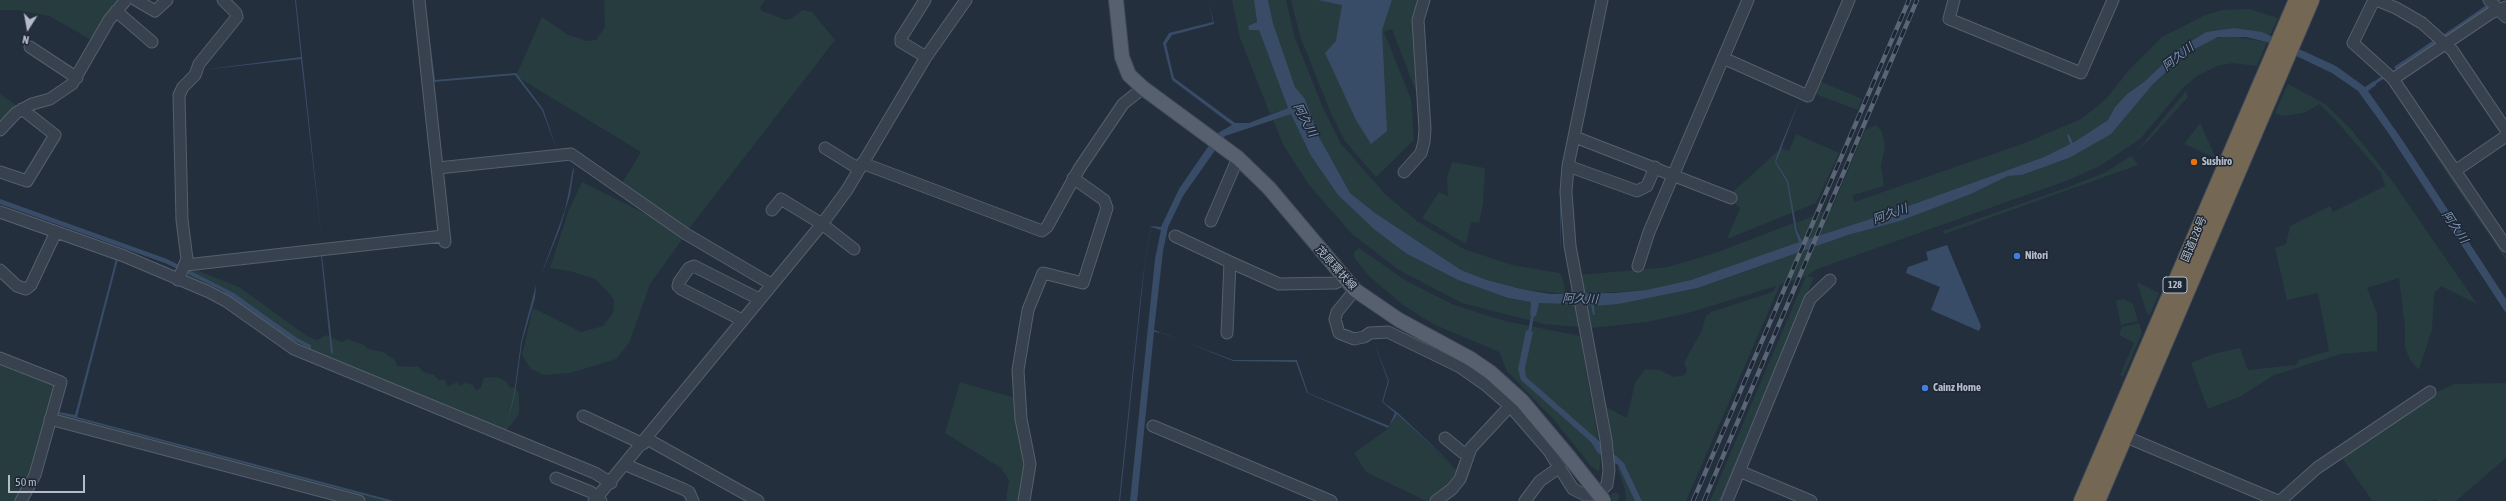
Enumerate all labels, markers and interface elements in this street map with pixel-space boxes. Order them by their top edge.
north arrow [8,8,48,48]
text: N [21,33,30,46]
water label: 阿久川 [2159,40,2197,74]
water label: 阿久川 [1290,101,1320,139]
place label: Sushiro [2202,155,2232,169]
marker: Sushiro [2189,157,2199,167]
water label: 阿久川 [1871,201,1909,227]
water label: 阿久川 [2439,208,2471,246]
street label: 国道128号 [2178,214,2210,264]
street label: 茂原環状線 [1313,243,1359,293]
place label: Nitori [2025,249,2048,263]
marker: Nitori [2012,251,2022,261]
road number: 128 [2163,277,2187,293]
water label: 阿久川 [1562,291,1598,307]
place label: Cainz Home [1933,381,1981,395]
marker: Cainz Home [1920,383,1930,393]
scale bar [10,467,87,493]
text: 50 m [15,475,37,489]

